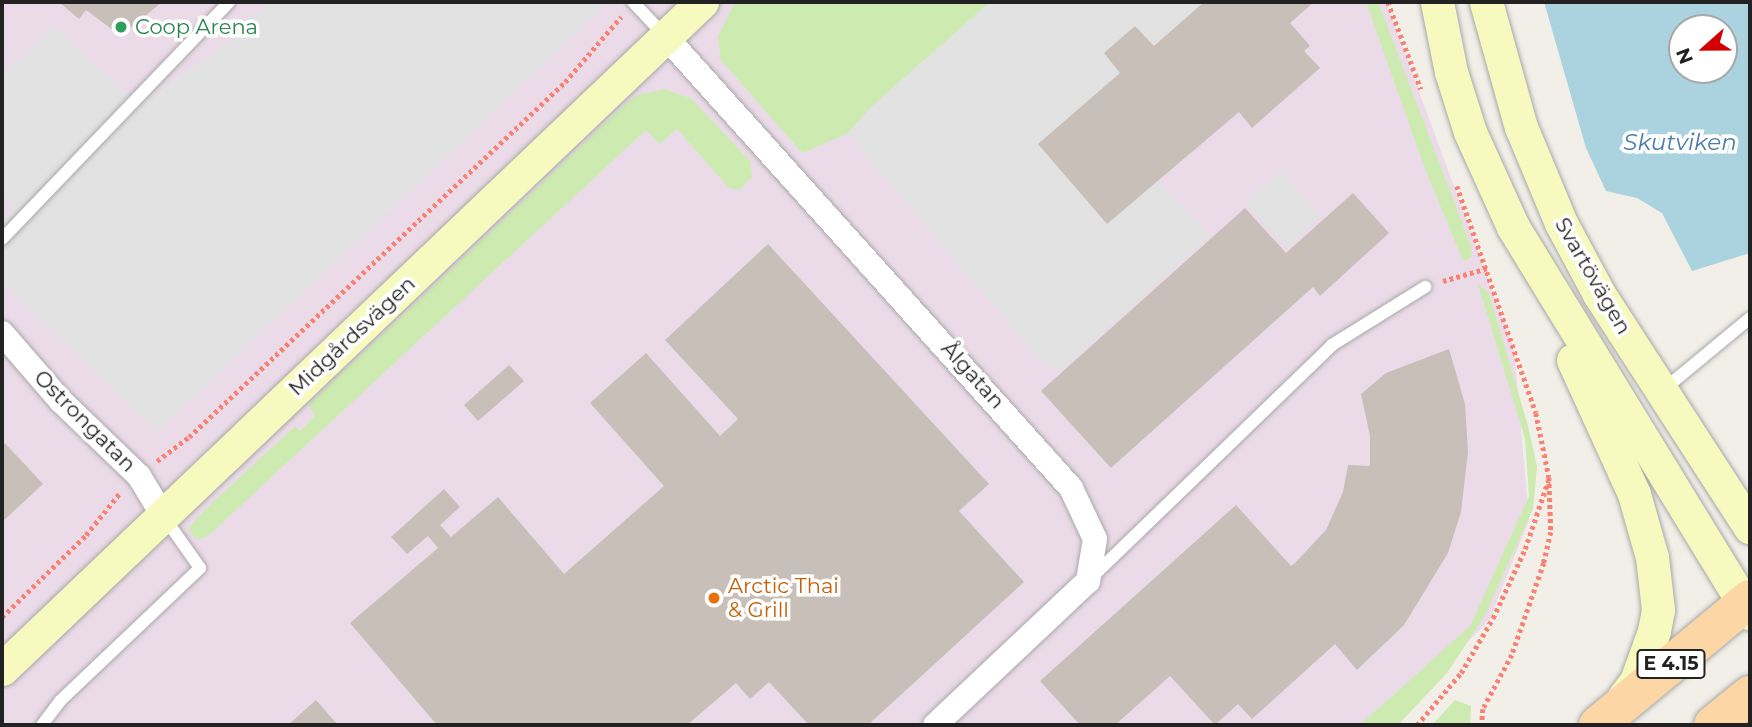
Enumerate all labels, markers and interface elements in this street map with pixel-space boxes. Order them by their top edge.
place label: Coop Arena [135,14,258,40]
north arrow [1668,14,1738,84]
marker: Coop Arena [113,19,129,35]
text: N [1671,45,1698,67]
water label: Skutviken [1623,128,1737,156]
street label: Svartövägen [1549,213,1637,339]
street label: Midgårdsvägen [284,271,420,401]
street label: Ålgatan [936,336,1010,414]
street label: Ostrongatan [29,365,141,477]
place label: Arctic Thai & Grill [728,573,839,623]
marker: Arctic Thai & Grill [706,590,722,606]
road number: E 4.15 [1636,649,1706,680]

